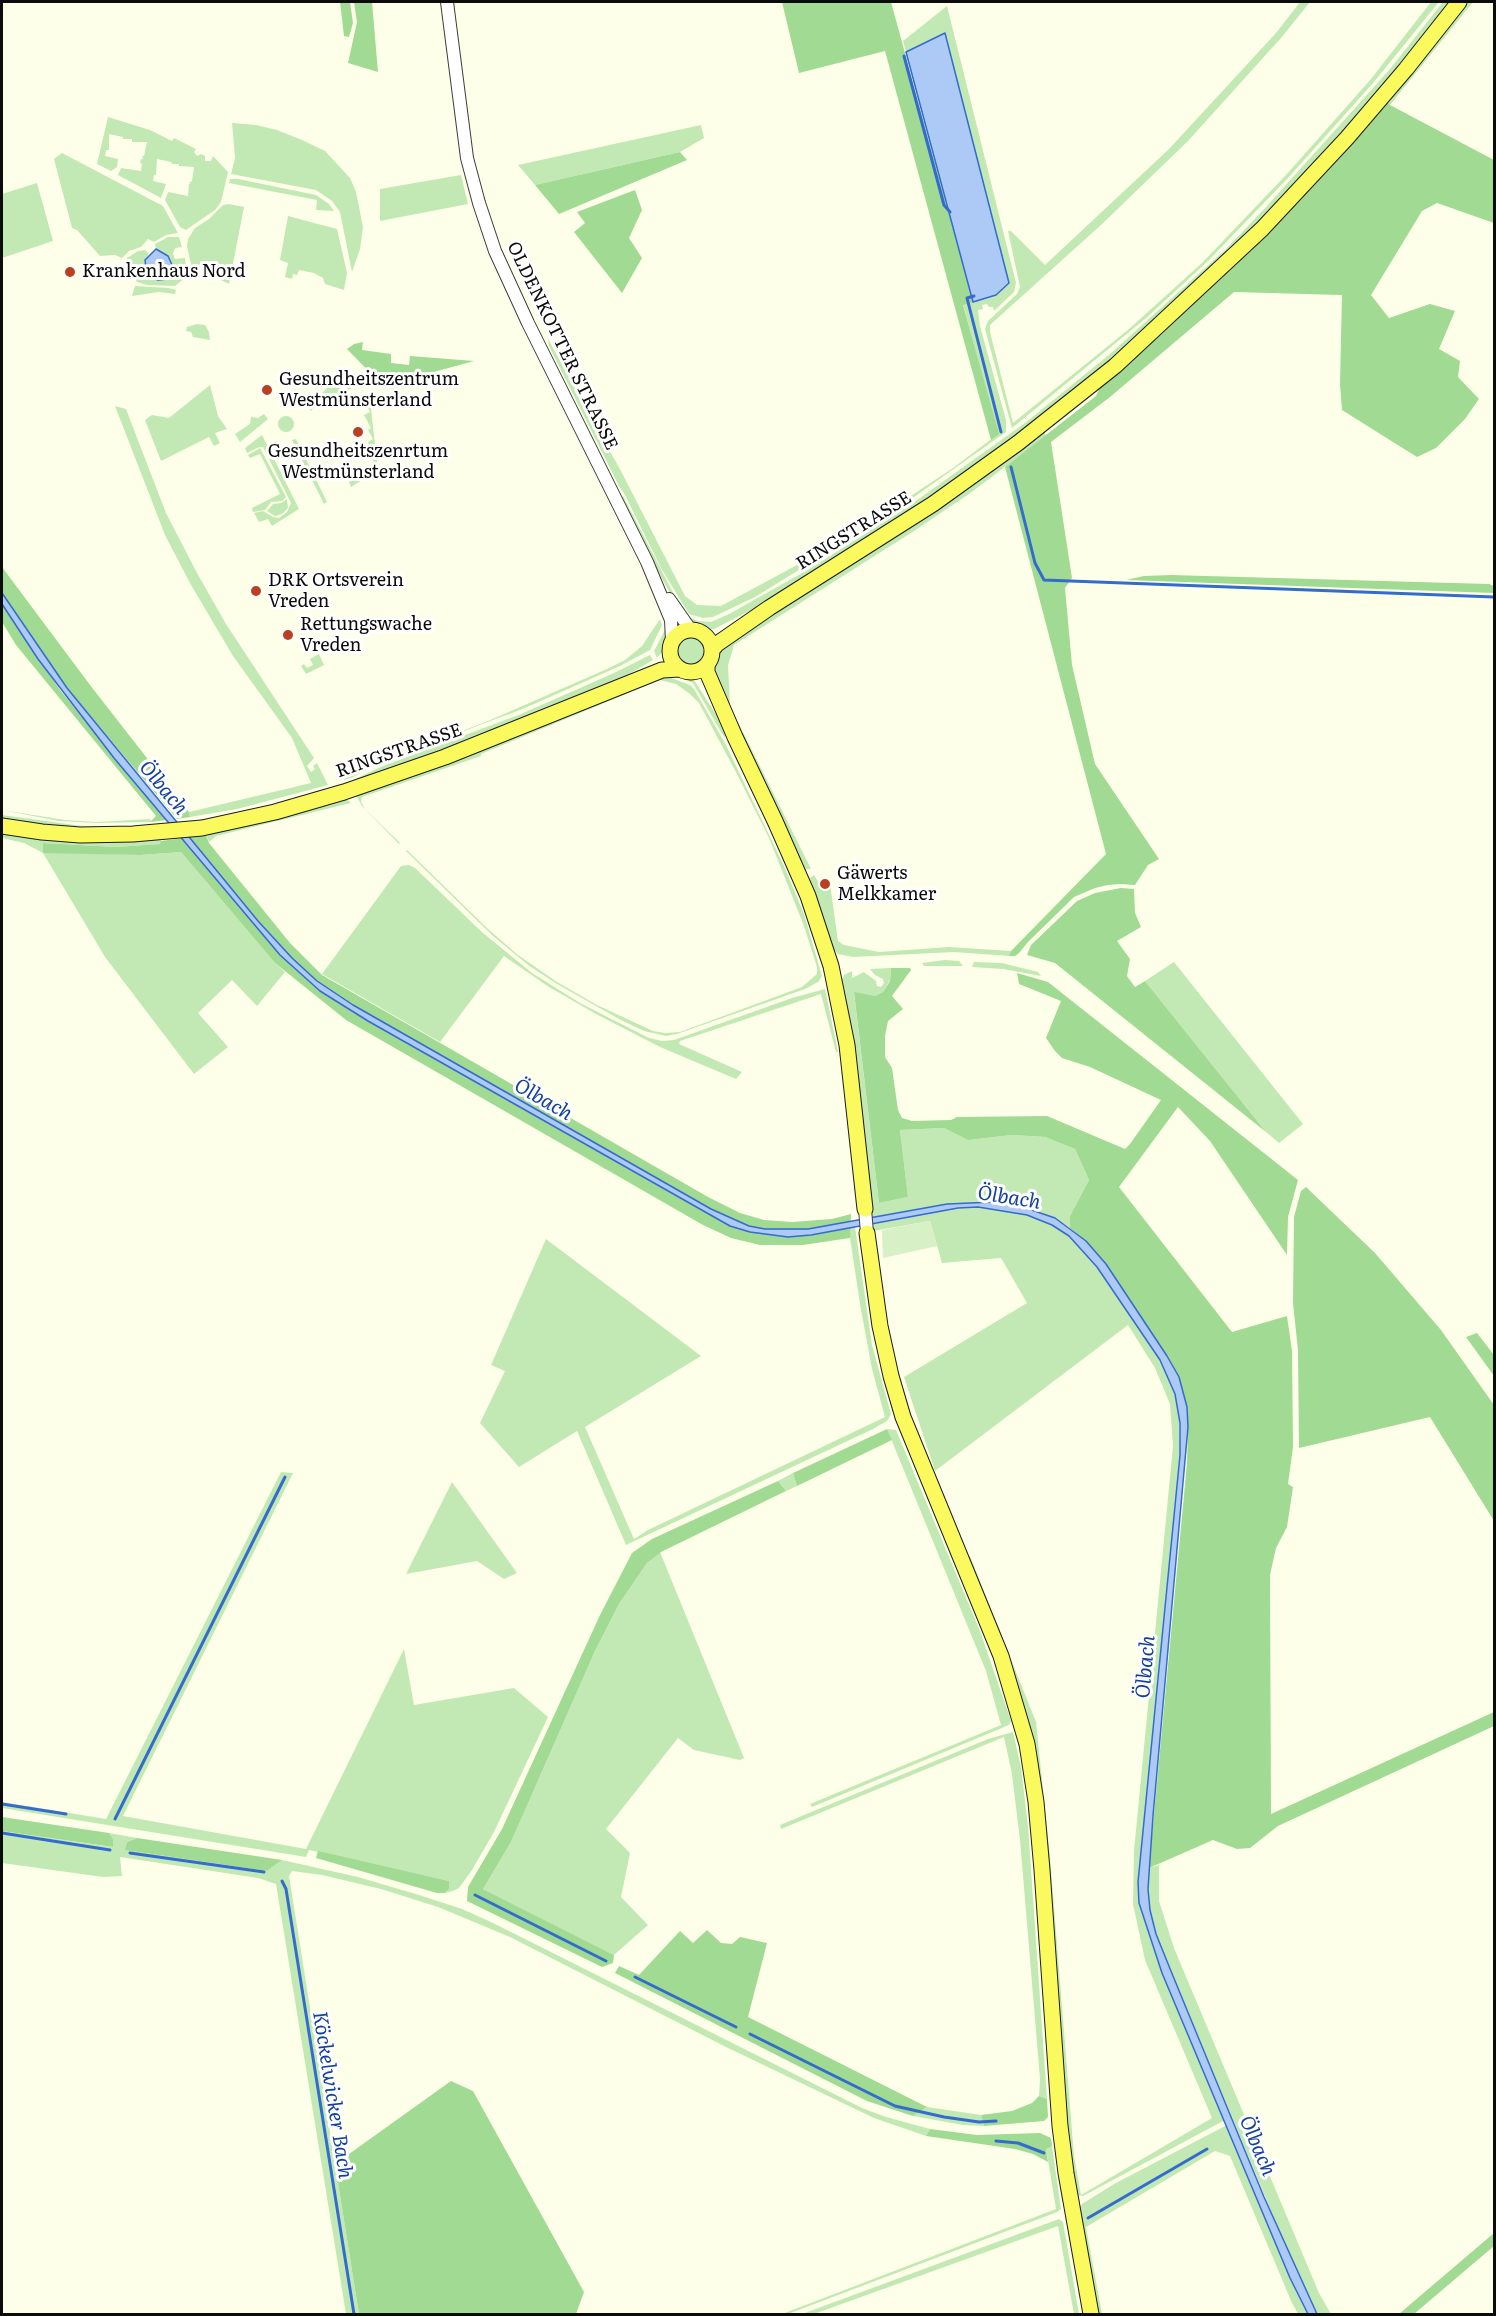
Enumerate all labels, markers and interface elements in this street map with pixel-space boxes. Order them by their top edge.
street label: OLDENKOTTER STRASSE [502,238,622,454]
place label: Krankenhaus Nord [82,261,246,283]
marker: Krankenhaus Nord [63,265,77,279]
place label: Gesundheitszentrum Westmünsterland [279,369,459,412]
marker: Gesundheitszentrum Westmünsterland [260,383,274,397]
marker: Gesundheitszenrtum Westmünsterland [351,425,365,439]
place label: Gesundheitszenrtum Westmünsterland [268,441,448,484]
street label: RINGSTRASSE [792,487,916,575]
place label: DRK Ortsverein Vreden [268,570,404,612]
marker: DRK Ortsverein Vreden [249,584,263,598]
place label: Rettungswache Vreden [300,614,432,656]
marker: Rettungswache Vreden [281,628,295,642]
street label: RINGSTRASSE [333,719,465,783]
water label: Ölbach [133,756,193,820]
place label: Gäwerts Melkkamer [837,863,936,906]
marker: Gäwerts Melkkamer [818,877,832,891]
water label: Ölbach [510,1074,576,1126]
water label: Ölbach [976,1181,1042,1215]
water label: Ölbach [1131,1634,1161,1700]
water label: Köckelwicker Bach [307,2010,357,2180]
water label: Ölbach [1234,2112,1280,2180]

